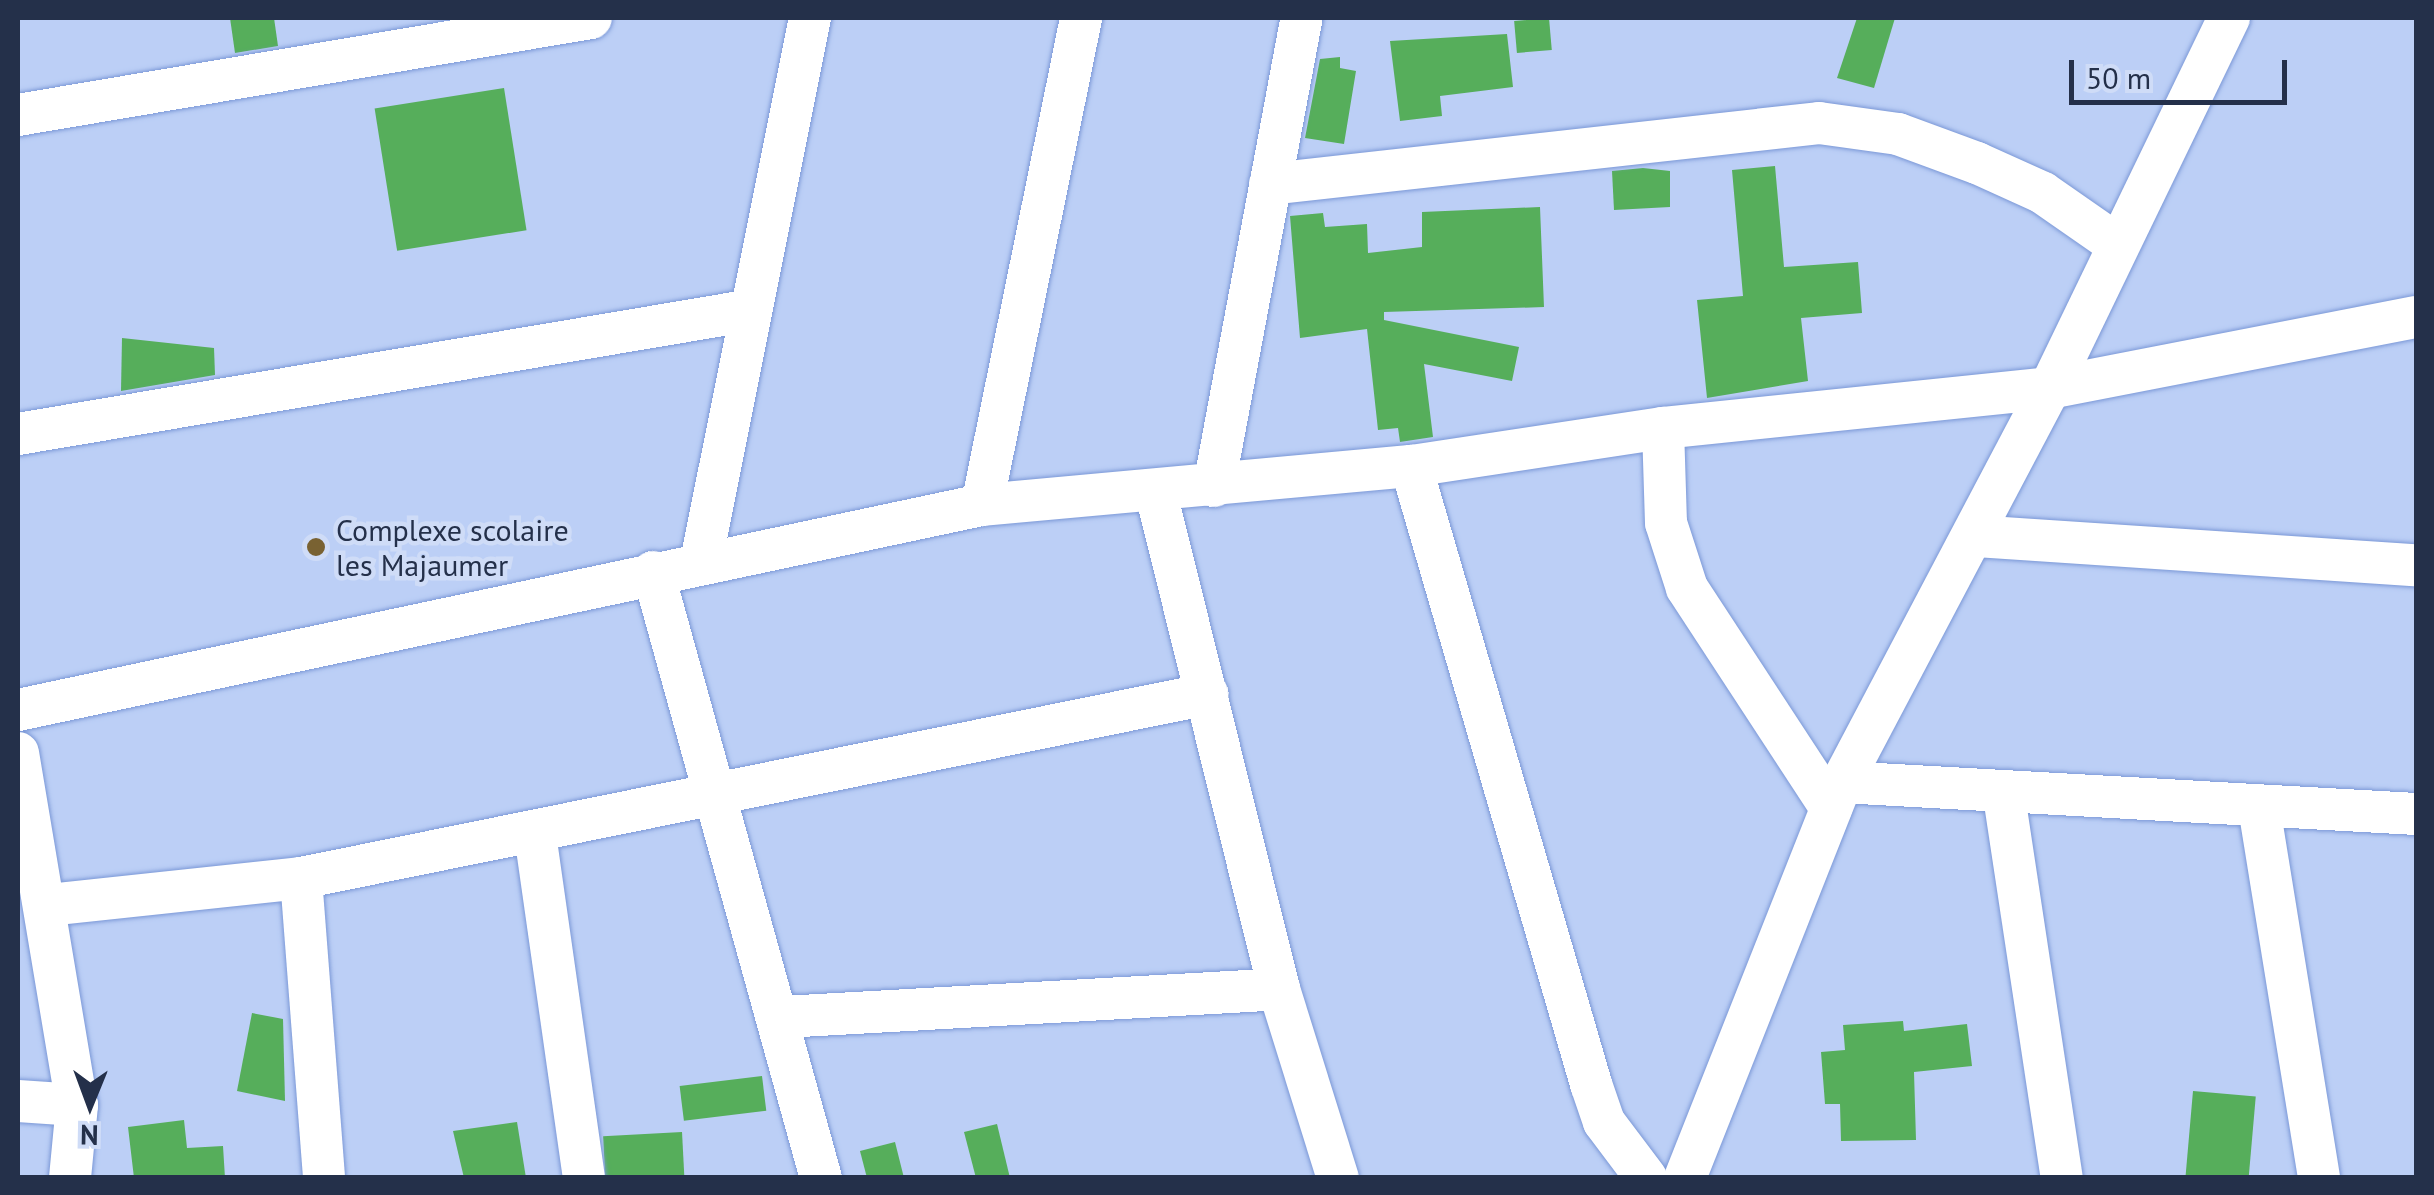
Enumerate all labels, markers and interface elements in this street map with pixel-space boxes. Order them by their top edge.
scale bar [2074,40,2292,102]
text: 50 m [2086,58,2151,97]
place label: Complexe scolaire les Majaumer [336,512,569,582]
marker: Complexe scolaire les Majaumer [305,536,327,558]
north arrow [40,1055,140,1155]
text: N [80,1117,99,1154]

